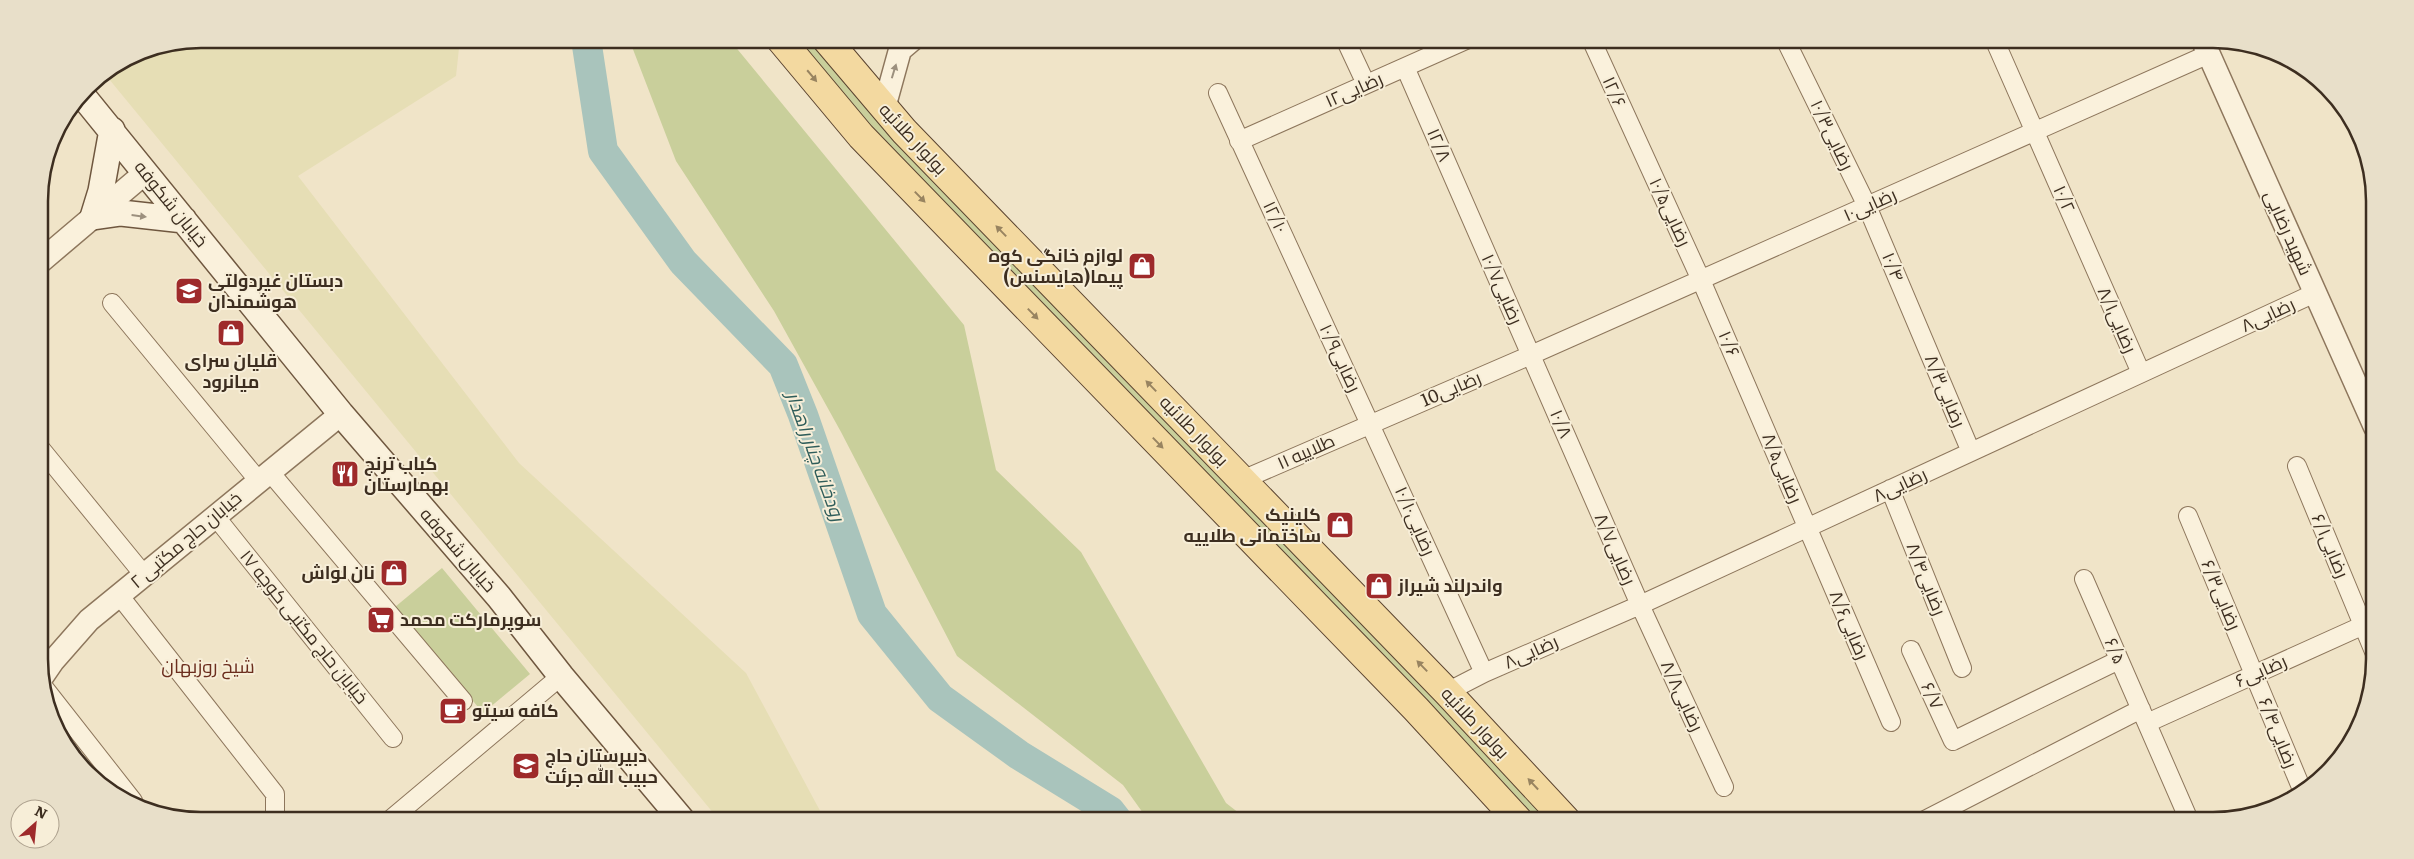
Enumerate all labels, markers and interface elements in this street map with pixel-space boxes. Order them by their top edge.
one-way arrow [890,64,898,79]
street label: رضایی۱۲ [1320,64,1387,113]
one-way arrow [806,70,817,83]
street label: ۱۲/۶ [1597,72,1634,111]
street label: رضایی۱۰/۳ [1805,95,1862,174]
street label: بولوار طلائیه [874,96,955,180]
street label: ۱۲/۸ [1421,123,1459,165]
street label: خیابان شکوفه [129,154,216,252]
street label: رضایی۱۰/۵ [1644,173,1699,250]
street label: رضایی۱۰ [1839,180,1900,227]
street label: ۱۰/۲ [2047,180,2083,216]
street label: شهید رضایی [2259,185,2320,279]
one-way arrow [914,191,926,203]
street label: ۱۲/۱۰ [1257,196,1296,237]
one-way arrow [131,212,147,220]
one-way arrow [995,226,1007,238]
place label: لوازم خانگی کوه پیما(هایسنس) [989,241,1123,289]
street label: ۱۰/۴ [1876,247,1913,285]
street label: رضایی۱۰/۷ [1476,249,1531,328]
shop icon: لوازم خانگی کوه پیما(هایسنس) [1127,251,1157,281]
place label: دبستان غیردولتی هوشمندان [208,266,343,314]
school or university icon: دبستان غیردولتی هوشمندان [174,276,204,306]
street label: رضایی۸/۱ [2092,282,2145,357]
street label: رضایی۸ [2236,289,2299,338]
one-way arrow [1027,307,1039,319]
shop icon: قلیان سرای میانرود [216,318,246,348]
street label: رضایی۱۰/۹ [1314,319,1369,396]
street label: ۱۰/۶ [1713,326,1748,361]
place label: قلیان سرای میانرود [185,346,277,394]
street label: رضایی۸/۳ [1919,350,1974,431]
street label: رضایی10 [1416,363,1485,412]
one-way arrow [1145,380,1157,392]
water label: رودخانه چنار راهدار [780,385,854,526]
street label: بولوار طلائیه [1154,388,1236,472]
street label: ۱۰/۸ [1544,405,1580,442]
street label: طلاییه ۱۱ [1272,426,1339,475]
street label: رضایی۸/۵ [1756,428,1810,507]
one-way arrow [1152,437,1164,449]
place label: کباب ترنج بهمارستان [364,449,449,497]
restaurant icon: کباب ترنج بهمارستان [330,459,360,489]
street label: رضایی۸ [1868,459,1931,508]
street label: رضایی۱۰/۱۰ [1389,481,1444,559]
street label: خیابان حاج مکتبی ۲ [123,484,247,594]
place label: کلینیک ساختمانی طلاییه [1184,500,1321,548]
street label: خیابان شکوفه [415,501,504,597]
street label: رضایی۸/۷ [1589,508,1644,588]
street label: رضایی۶/۱ [2306,509,2357,582]
shop icon: کلینیک ساختمانی طلاییه [1325,510,1355,540]
street label: رضایی۸/۴ [1901,538,1954,619]
street label: خیابان حاج مکتبی کوچه ۱۷ [234,543,376,709]
street label: رضایی۶/۳ [2195,555,2249,634]
place label: نان لواش [302,558,375,585]
shop icon: نان لواش [379,558,409,588]
shop icon: واندرلند شیراز [1364,571,1394,601]
place label: واندرلند شیراز [1397,571,1503,598]
street label: رضایی۸/۶ [1824,586,1877,663]
supermarket icon: سوپرمارکت محمد [366,605,396,635]
place label: سوپرمارکت محمد [400,605,541,632]
street label: رضایی۸ [1499,627,1562,675]
street label: ۶/۵ [2099,633,2134,668]
street label: رضایی۶ [2230,646,2291,693]
district label: شیخ روزبهان [161,651,255,680]
street label: رضایی۸/۸ [1655,655,1712,735]
one-way arrow [1416,660,1428,672]
street label: ۶/۷ [1915,677,1951,714]
street label: بولوار طلائیه [1436,680,1517,764]
street label: رضایی۶/۴ [2253,693,2306,772]
cafe icon: کافه سیتو [438,696,468,726]
place label: کافه سیتو [472,696,559,723]
place label: دبیرستان حاج حبیب الله جرئت [545,741,658,789]
school or university icon: دبیرستان حاج حبیب الله جرئت [511,751,541,781]
one-way arrow [1527,779,1539,791]
north arrow [10,799,60,849]
text: N [32,800,51,823]

